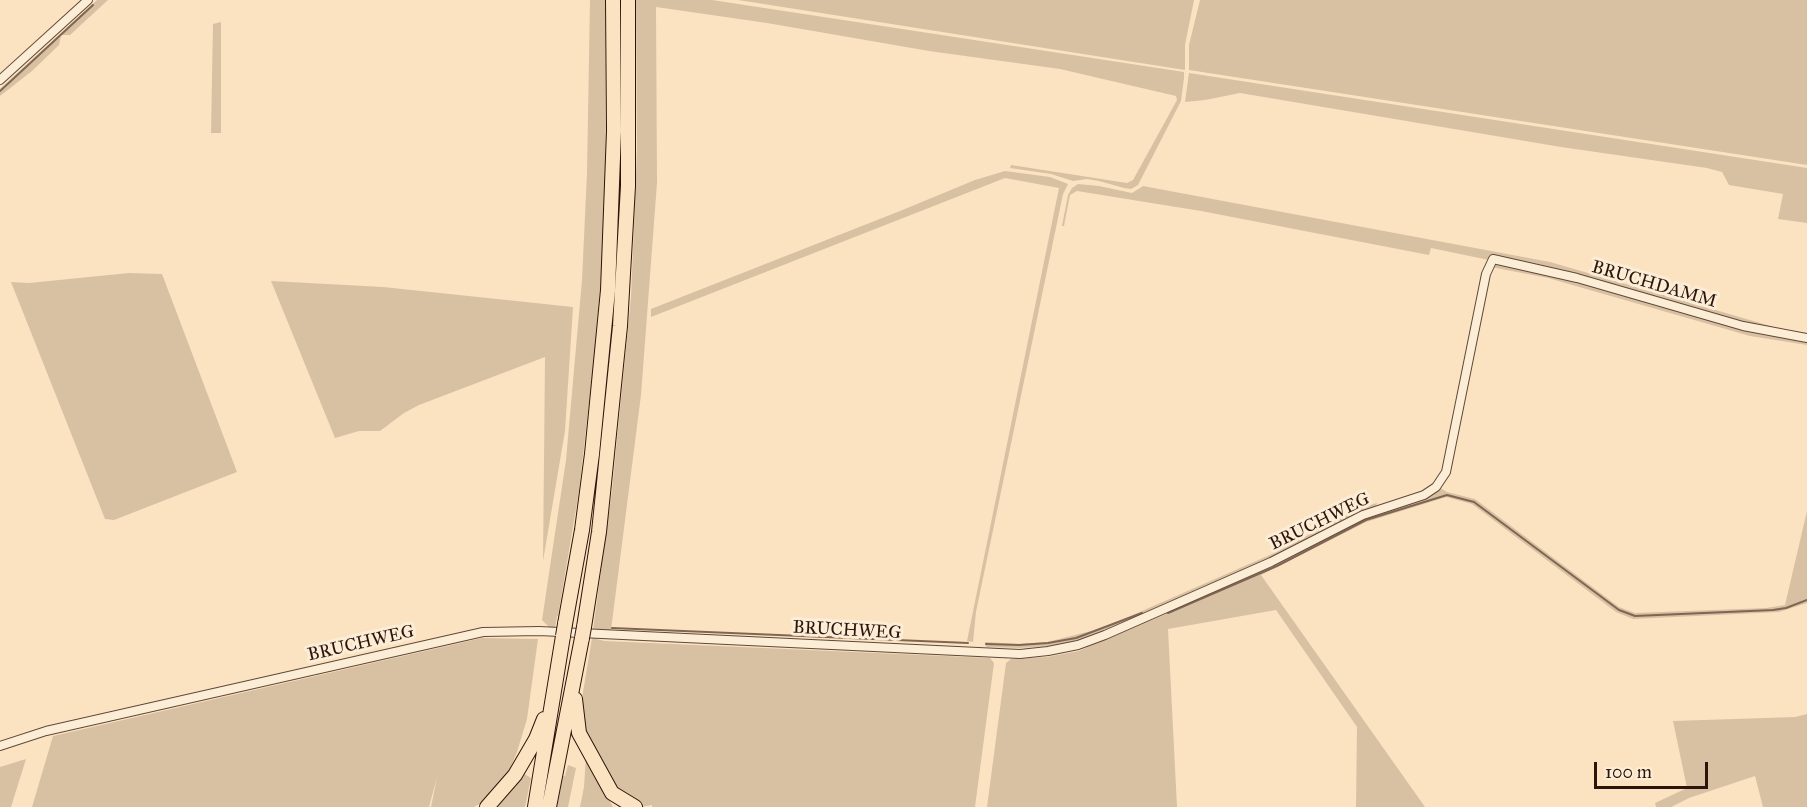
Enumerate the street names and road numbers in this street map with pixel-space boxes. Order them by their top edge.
street label: BRUCHDAMM [1589,257,1719,313]
street label: BRUCHWEG [1266,488,1374,556]
street label: BRUCHWEG [792,617,902,645]
street label: BRUCHWEG [306,621,416,667]

